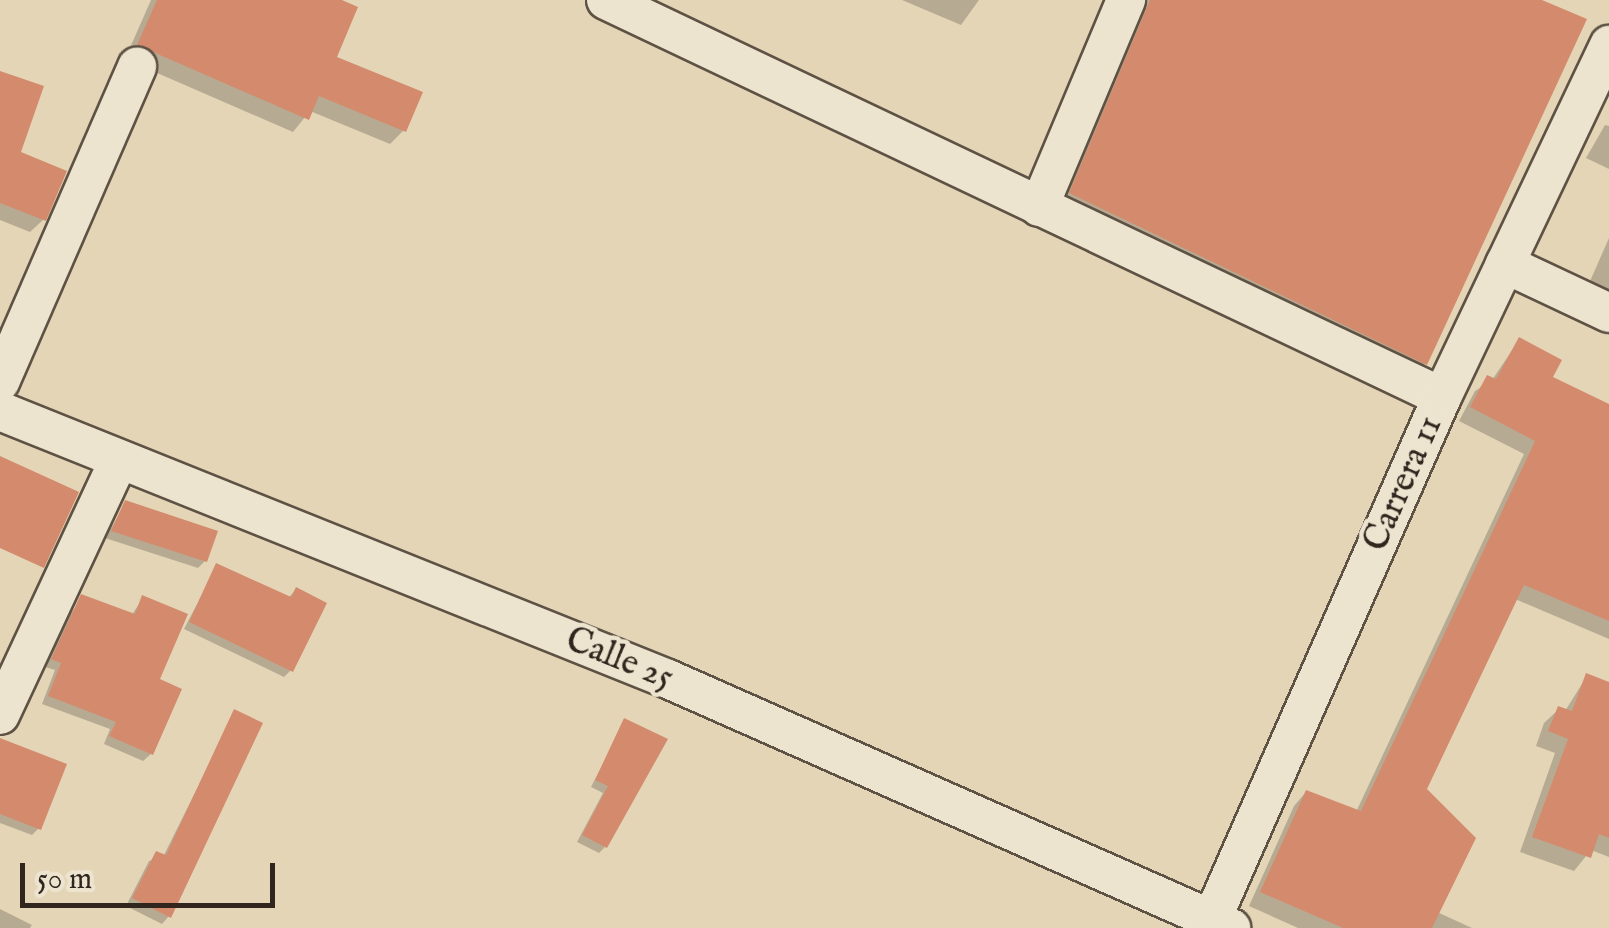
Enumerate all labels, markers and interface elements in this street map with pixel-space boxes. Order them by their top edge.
street label: Carrera 11 [1356,410,1452,558]
street label: Calle 25 [559,620,679,700]
scale bar [25,843,280,905]
text: 50 m [37,861,92,899]

